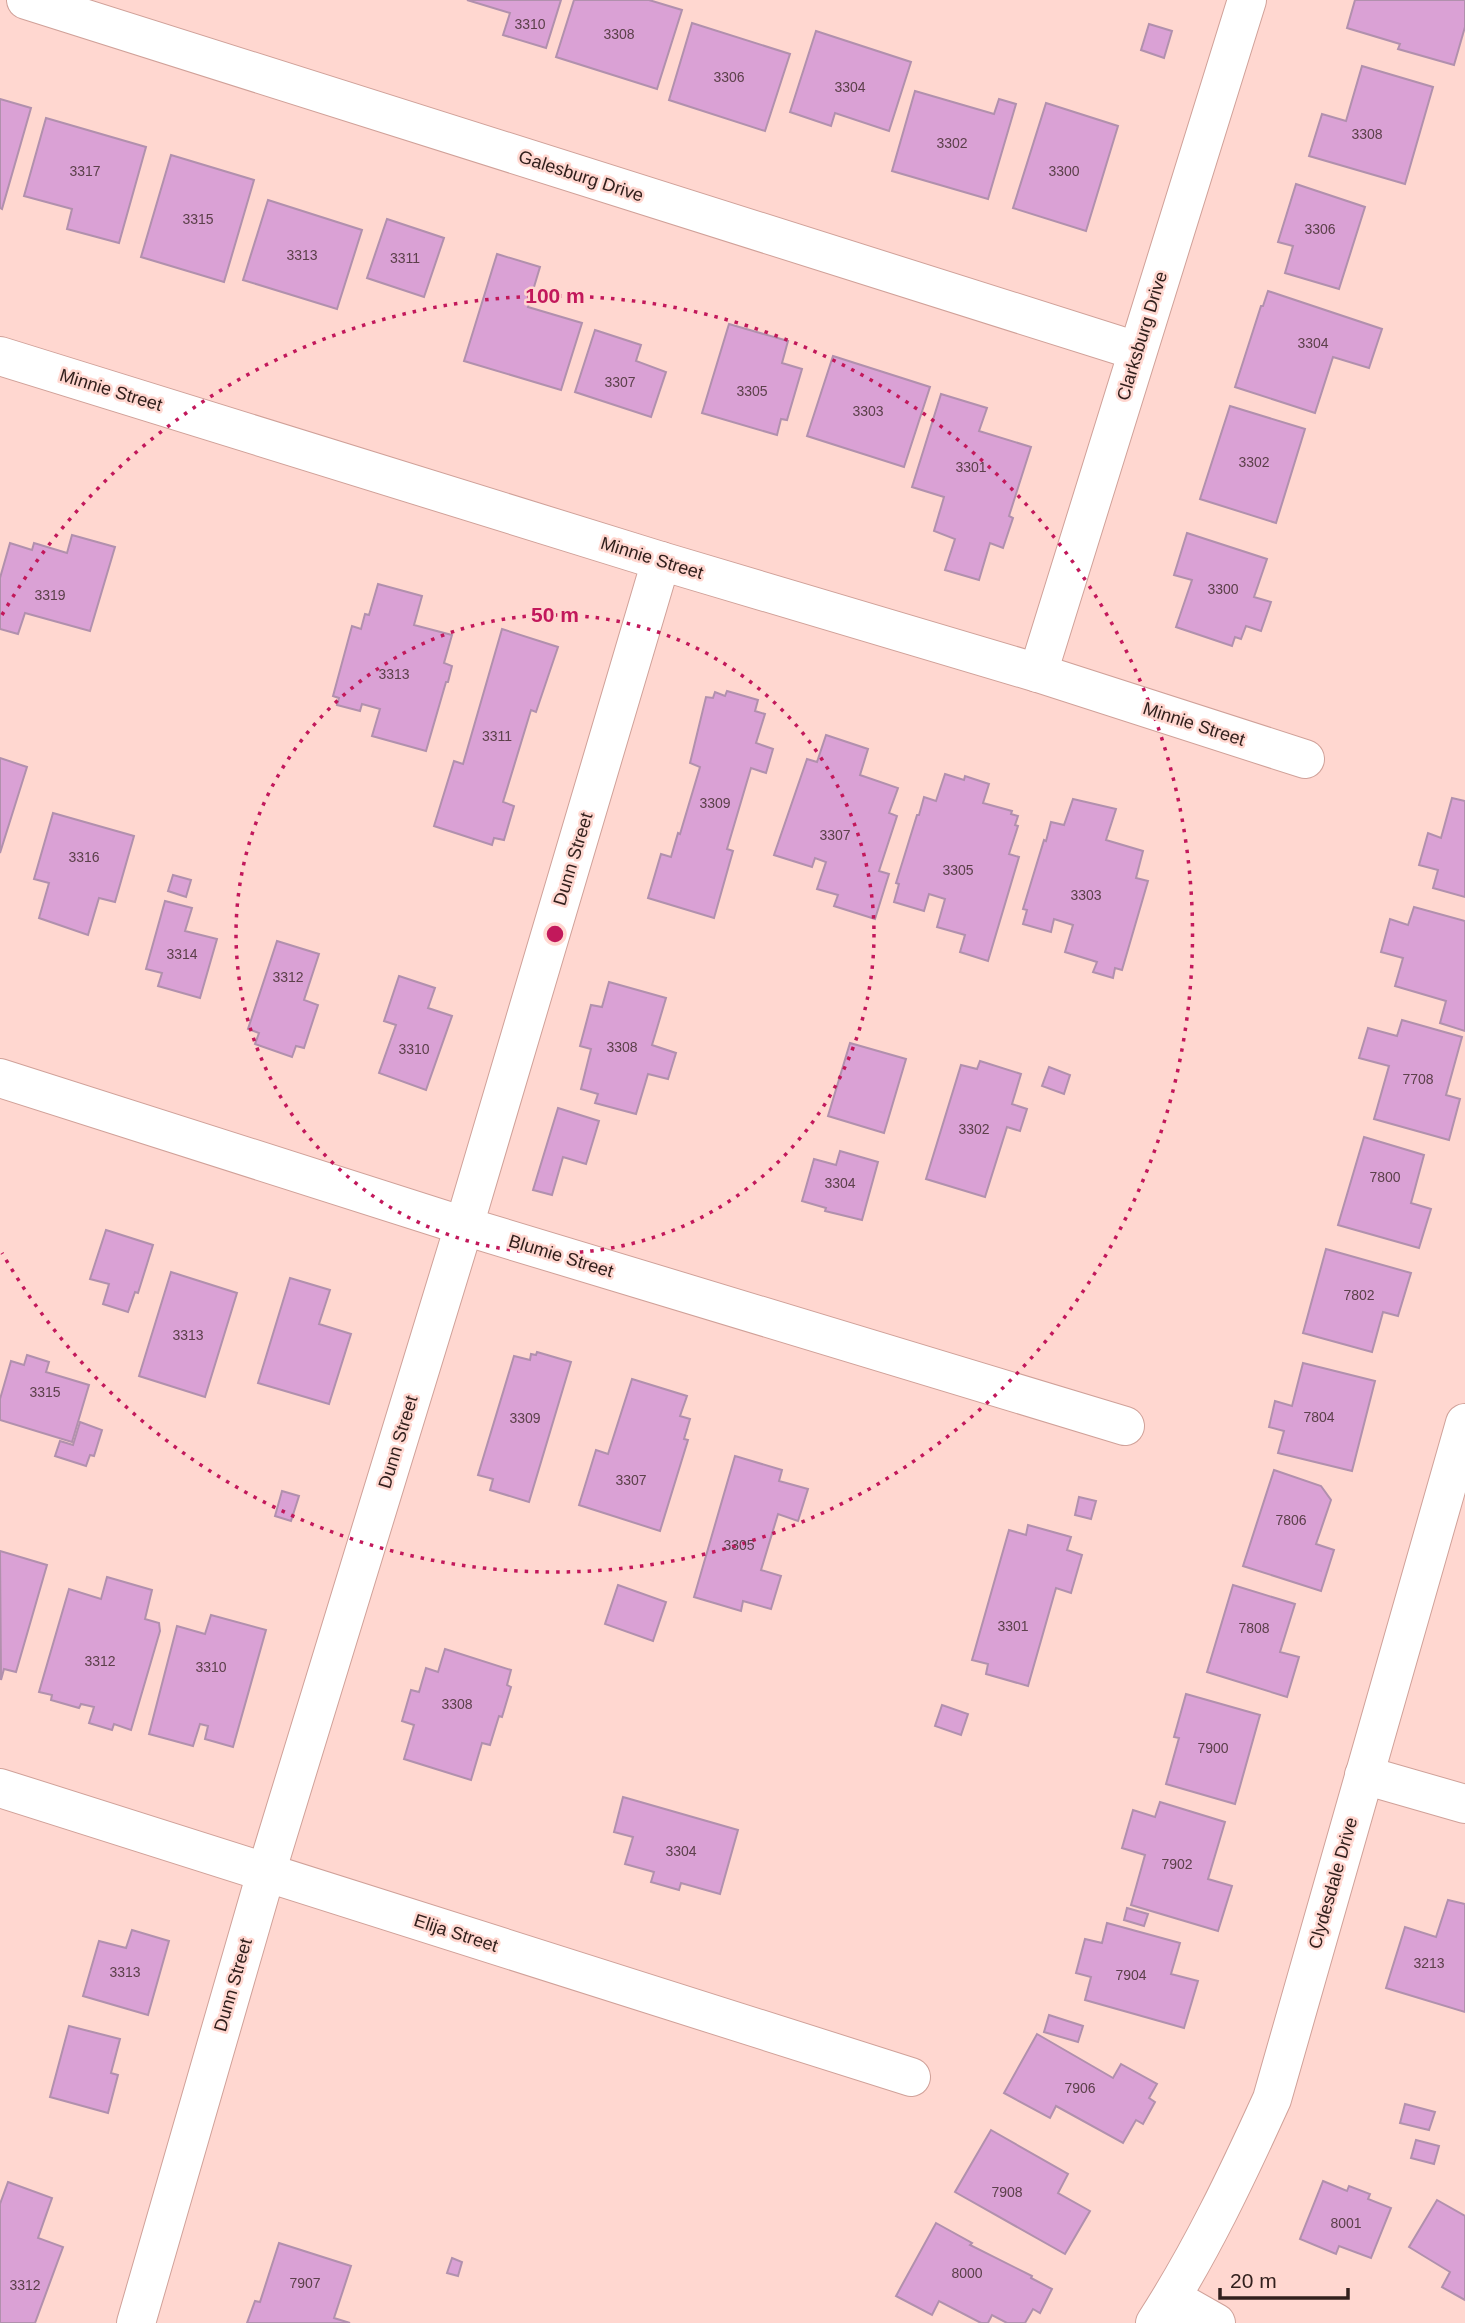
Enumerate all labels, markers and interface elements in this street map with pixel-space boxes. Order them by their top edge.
house number: 3310 [514,16,546,32]
house number: 3308 [603,26,635,42]
house number: 3306 [713,69,745,85]
house number: 3304 [834,79,866,95]
house number: 3308 [1351,126,1383,142]
house number: 3302 [936,135,968,151]
street label: Galesburg Drive [516,146,646,206]
house number: 3317 [69,163,101,179]
house number: 3300 [1048,163,1080,179]
house number: 3315 [182,211,214,227]
house number: 3306 [1304,221,1336,237]
house number: 3313 [286,247,318,263]
house number: 3311 [390,250,420,266]
street label: Clarksburg Drive [1113,269,1171,403]
text: 100 m [525,284,585,307]
house number: 3304 [1297,335,1329,351]
street label: Minnie Street [57,365,165,415]
house number: 3307 [604,374,636,390]
house number: 3305 [736,383,768,399]
house number: 3303 [852,403,884,419]
house number: 3302 [1238,454,1270,470]
house number: 3301 [955,459,987,475]
street label: Minnie Street [598,533,706,583]
house number: 3300 [1207,581,1239,597]
house number: 3319 [34,587,66,603]
text: 50 m [531,603,579,626]
house number: 3313 [378,666,410,682]
street label: Minnie Street [1140,698,1248,750]
house number: 3311 [482,728,512,744]
house number: 3309 [699,795,731,811]
street label: Dunn Street [549,810,597,908]
house number: 3307 [819,827,851,843]
house number: 3316 [68,849,100,865]
house number: 3305 [942,862,974,878]
house number: 3303 [1070,887,1102,903]
centre of rings [543,922,567,946]
house number: 3314 [166,946,198,962]
house number: 3312 [272,969,304,985]
house number: 3308 [606,1039,638,1055]
house number: 3310 [398,1041,430,1057]
house number: 7708 [1402,1071,1434,1087]
house number: 3302 [958,1121,990,1137]
house number: 7800 [1369,1169,1401,1185]
house number: 3304 [824,1175,856,1191]
street label: Blumie Street [506,1231,616,1281]
house number: 7802 [1343,1287,1375,1303]
house number: 3313 [172,1327,204,1343]
house number: 3315 [29,1384,61,1400]
street label: Dunn Street [374,1393,422,1491]
house number: 7804 [1303,1409,1335,1425]
house number: 3309 [509,1410,541,1426]
house number: 3307 [615,1472,647,1488]
house number: 7806 [1275,1512,1307,1528]
house number: 3305 [723,1537,755,1553]
house number: 3301 [997,1618,1029,1634]
house number: 7808 [1238,1620,1270,1636]
house number: 3312 [84,1653,116,1669]
house number: 3310 [195,1659,227,1675]
house number: 3308 [441,1696,473,1712]
house number: 7900 [1197,1740,1229,1756]
street label: Clydesdale Drive [1305,1815,1361,1951]
house number: 3304 [665,1843,697,1859]
house number: 7902 [1161,1856,1193,1872]
street label: Elija Street [412,1910,500,1956]
street label: Dunn Street [210,1936,256,2034]
house number: 3213 [1413,1955,1445,1971]
house number: 3313 [109,1964,141,1980]
house number: 7904 [1115,1967,1147,1983]
house number: 7906 [1064,2080,1096,2096]
house number: 7908 [991,2184,1023,2200]
house number: 8001 [1330,2215,1362,2231]
scale bar [1220,2256,1348,2300]
house number: 8000 [951,2265,983,2281]
text: 20 m [1230,2269,1277,2292]
house number: 7907 [289,2275,321,2291]
house number: 3312 [9,2277,41,2293]

